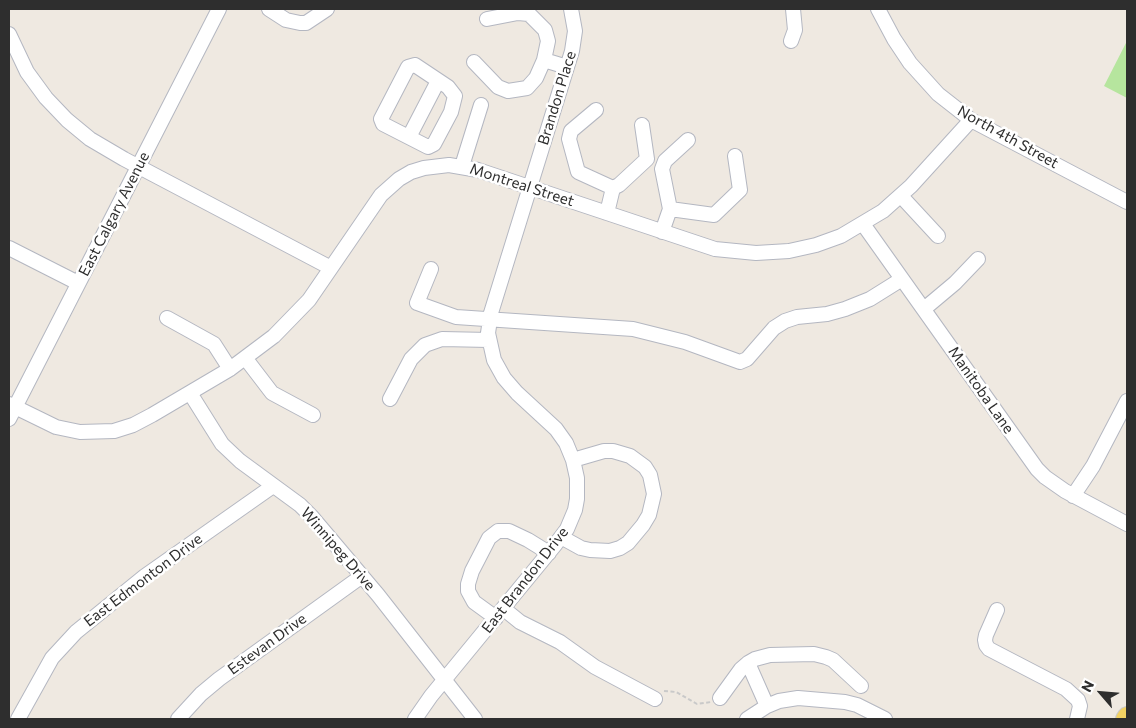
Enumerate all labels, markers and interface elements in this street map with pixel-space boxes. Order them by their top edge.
street label: Brandon Place [534,49,580,147]
street label: North 4th Street [954,102,1062,172]
street label: East Calgary Avenue [75,149,153,279]
street label: Montreal Street [468,160,576,210]
street label: Manitoba Lane [944,343,1018,437]
street label: Winnipeg Drive [297,504,379,594]
street label: East Brandon Drive [478,523,572,637]
street label: East Edmonton Drive [80,530,206,630]
street label: Estevan Drive [224,610,310,678]
north arrow [1076,668,1126,718]
text: N [1077,677,1097,694]

